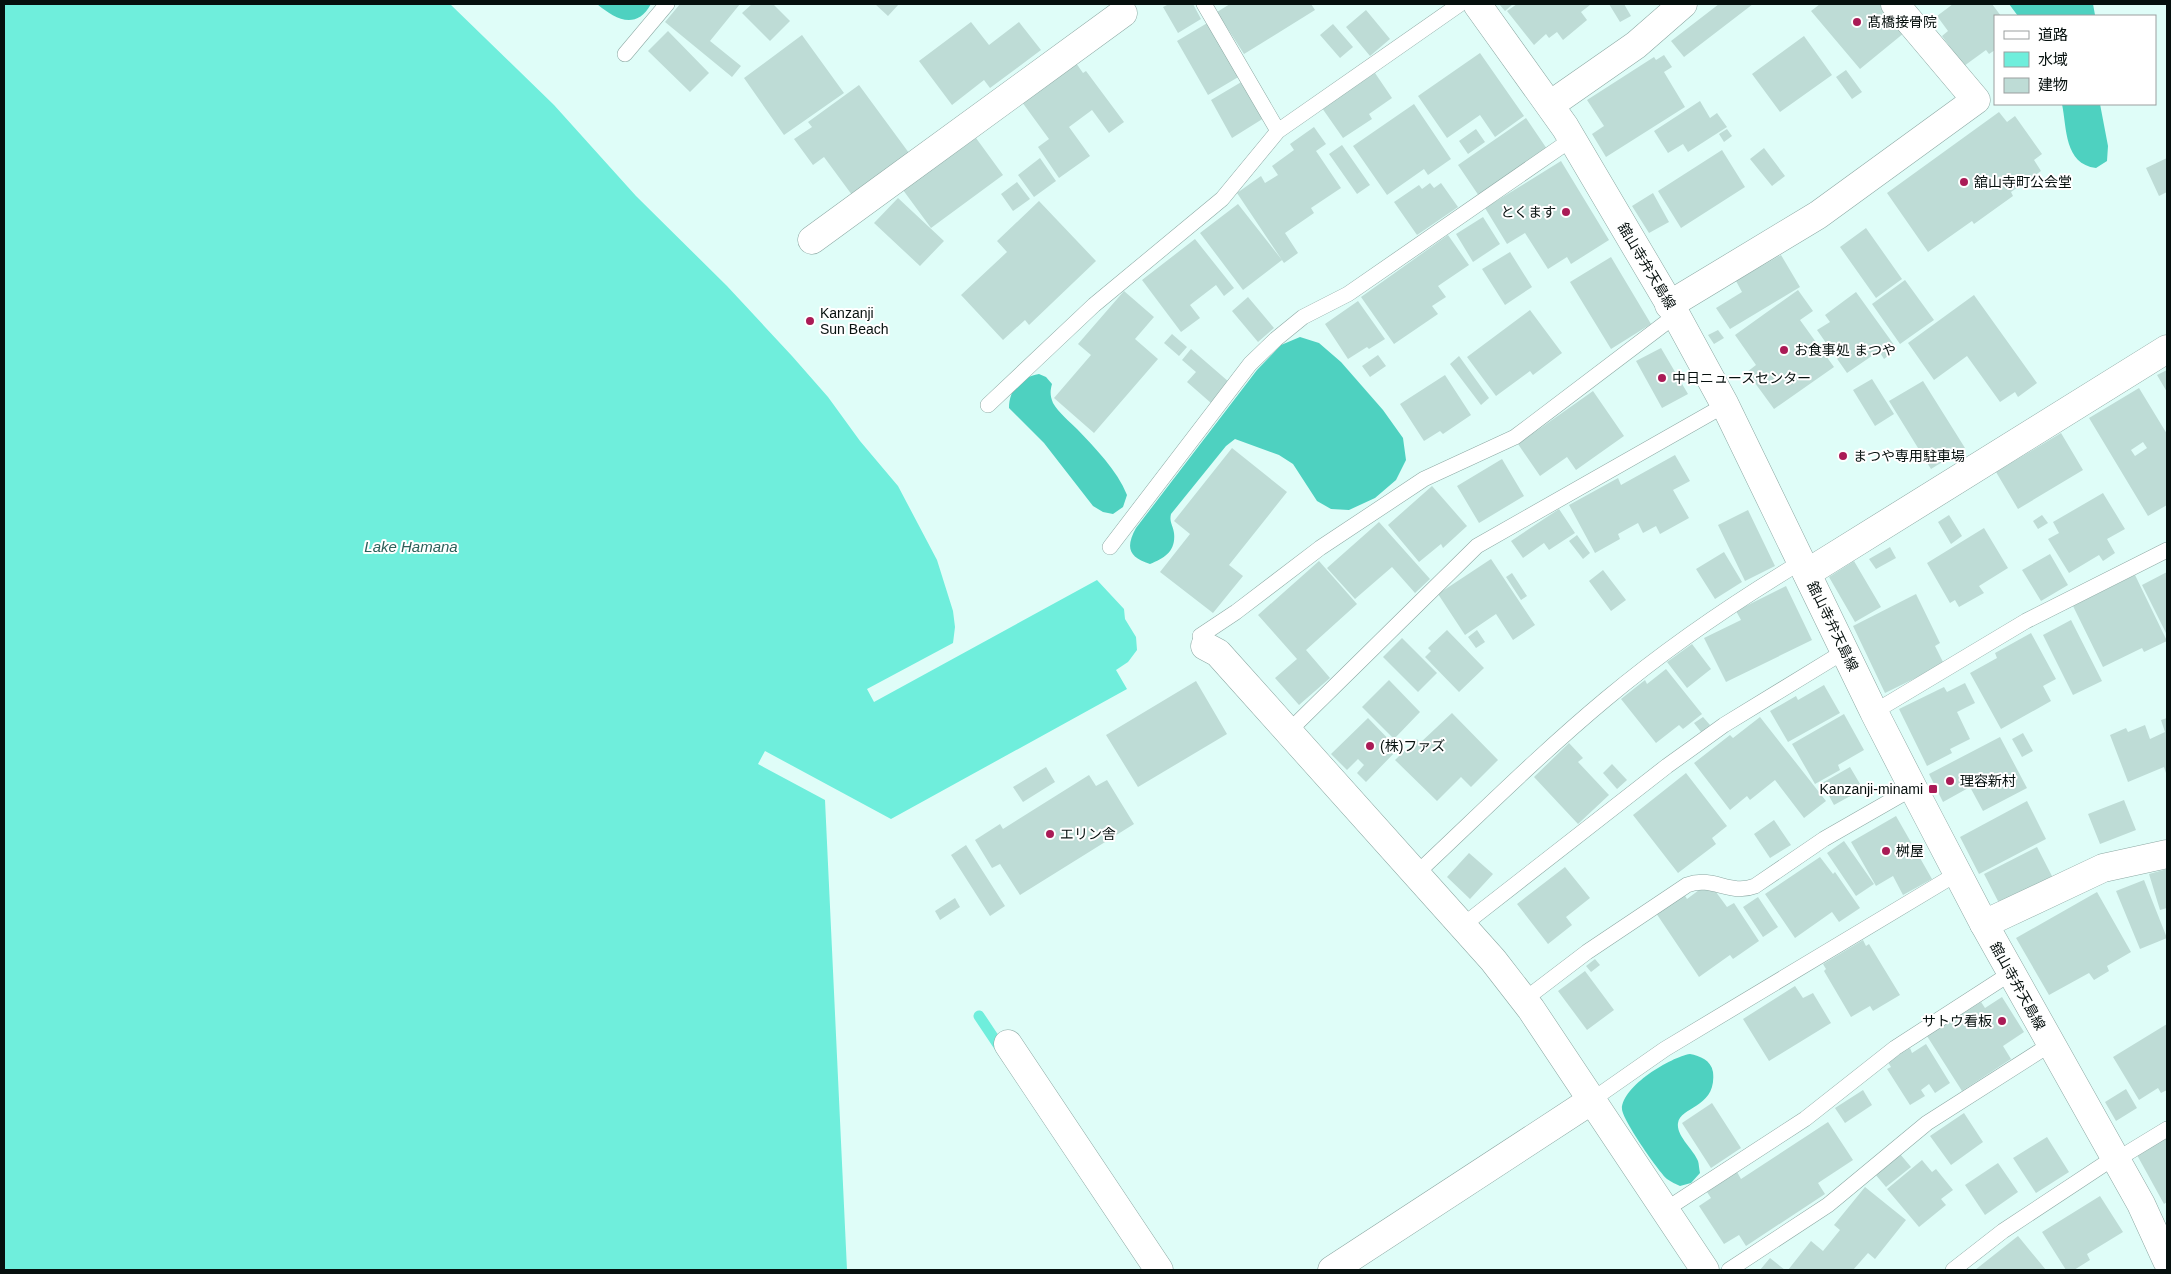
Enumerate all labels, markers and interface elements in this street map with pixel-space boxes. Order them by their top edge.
place label: 髙橋接骨院 [1867,14,1937,30]
legend [1994,15,2156,105]
marker: 髙橋接骨院 [1851,16,1863,28]
text: 道路 [2038,26,2068,43]
text: 水域 [2038,51,2068,68]
text: 建物 [2038,76,2068,93]
place label: 舘山寺町公会堂 [1974,174,2072,190]
marker: 舘山寺町公会堂 [1958,176,1970,188]
place label: とくます [1500,204,1556,220]
marker: とくます [1560,206,1572,218]
street label: 舘山寺弁天島線 [1615,220,1679,312]
place label: Kanzanji Sun Beach [820,305,889,337]
marker: Kanzanji Sun Beach [804,315,816,327]
place label: お食事処 まつや [1794,342,1896,358]
marker: お食事処 まつや [1778,344,1790,356]
place label: 中日ニュースセンター [1672,370,1811,386]
marker: 中日ニュースセンター [1656,372,1668,384]
place label: まつや専用駐車場 [1853,448,1965,464]
marker: まつや専用駐車場 [1837,450,1849,462]
water label: Lake Hamana [364,538,458,555]
street label: 舘山寺弁天島線 [1804,578,1862,674]
place label: (株)ファズ [1380,738,1445,754]
marker: (株)ファズ [1364,740,1376,752]
place label: 理容新村 [1960,773,2016,789]
marker: 理容新村 [1944,775,1956,787]
place label: Kanzanji-minami [1820,781,1923,797]
marker: Kanzanji-minami [1927,783,1939,795]
place label: エリン舎 [1060,826,1116,842]
marker: エリン舎 [1044,828,1056,840]
place label: 桝屋 [1896,843,1924,859]
marker: 桝屋 [1880,845,1892,857]
street label: 舘山寺弁天島線 [1987,939,2049,1033]
place label: サトウ看板 [1922,1013,1992,1029]
marker: サトウ看板 [1996,1015,2008,1027]

